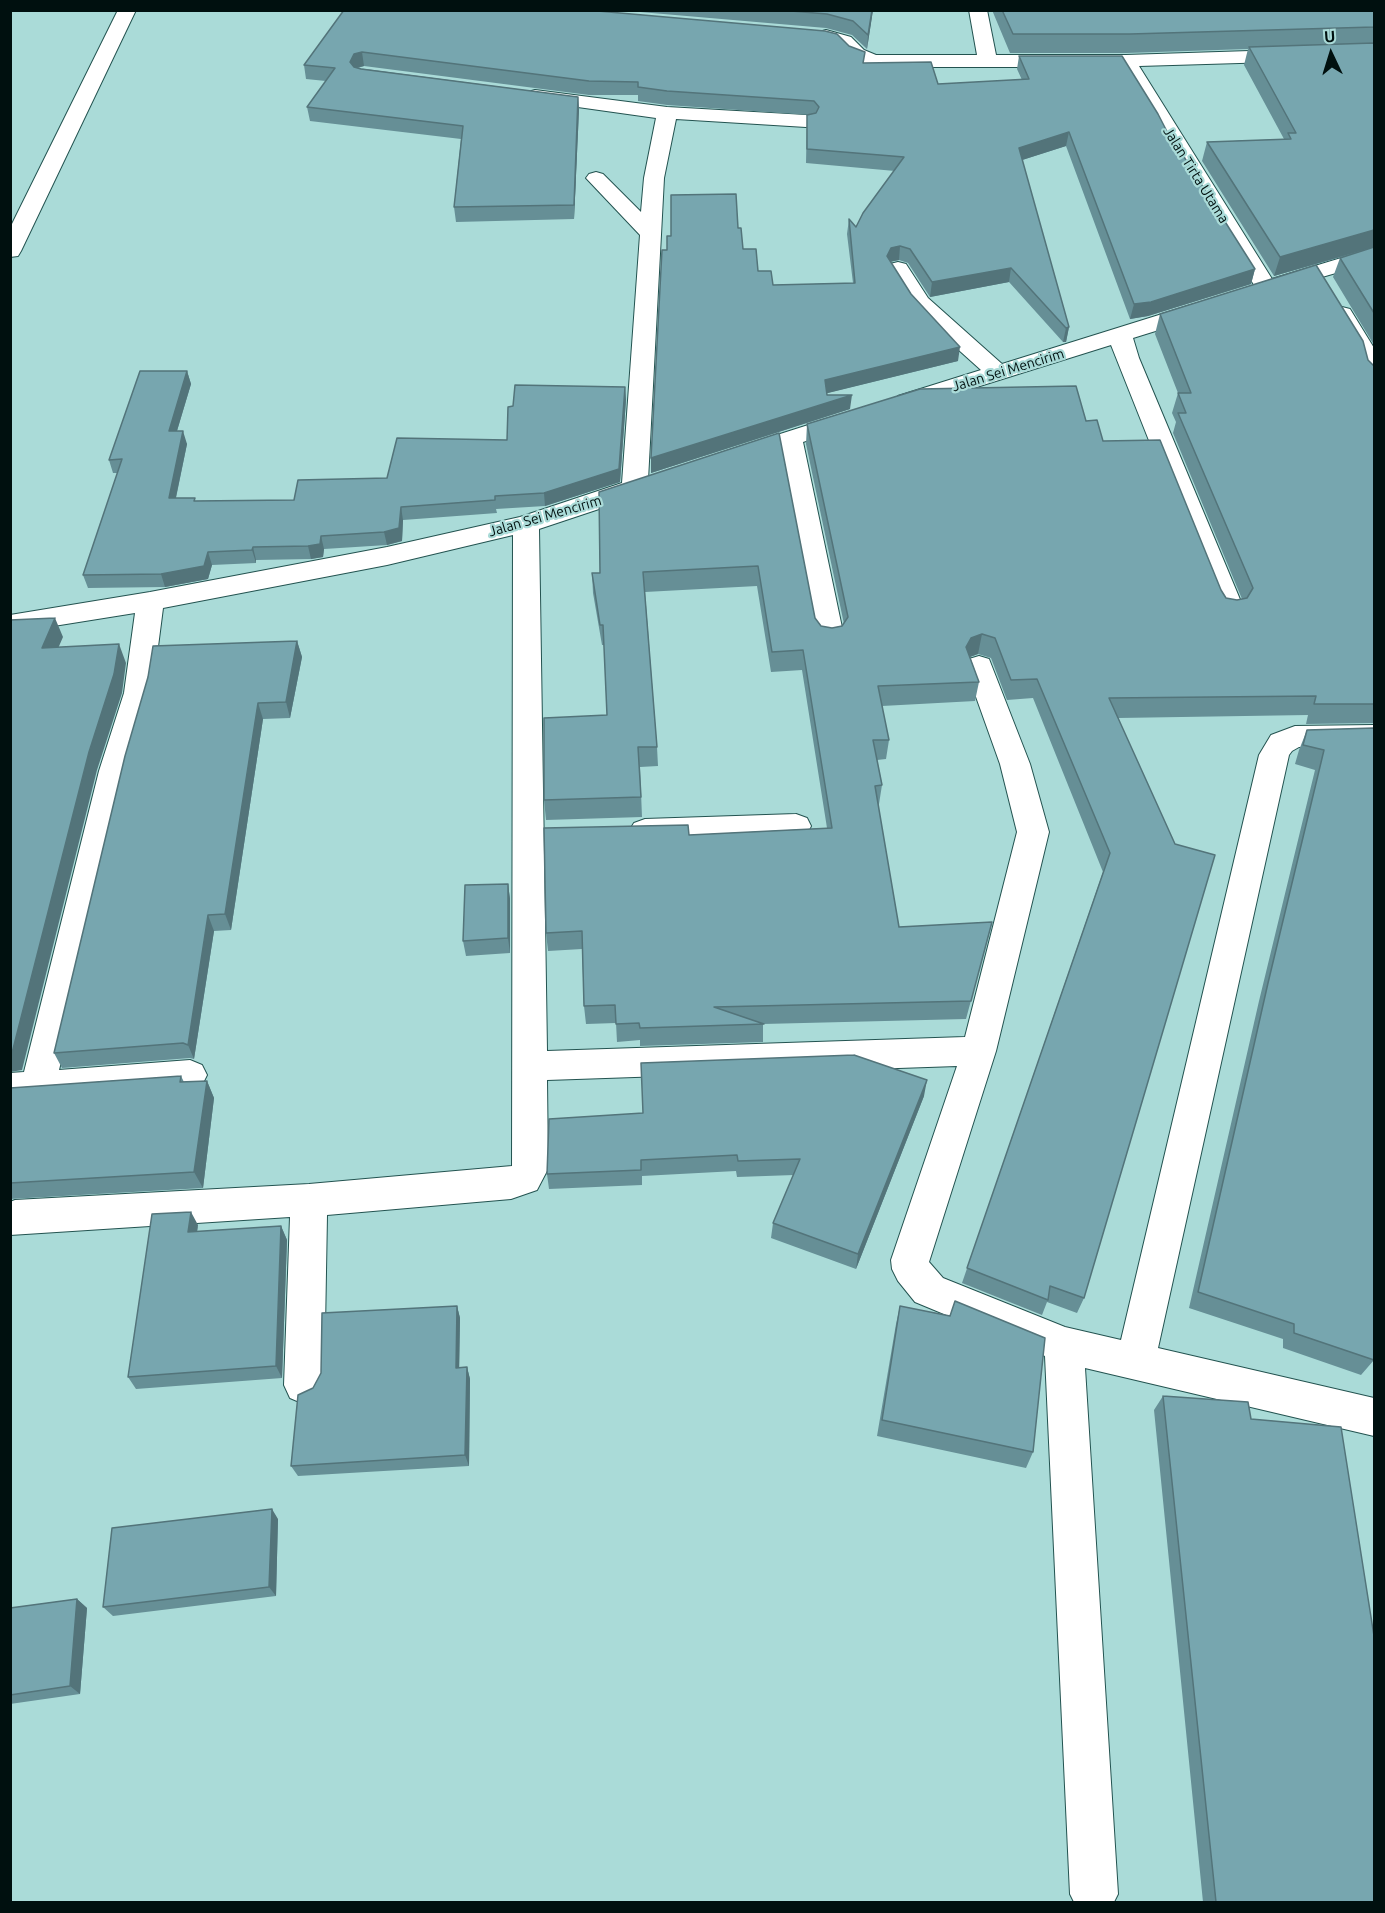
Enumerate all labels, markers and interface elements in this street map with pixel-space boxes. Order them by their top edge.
north arrow [1301,24,1361,84]
text: U [1324,27,1336,45]
street label: Jalan Tirta Utama [1160,124,1232,226]
street label: Jalan Sei Mencirim [950,345,1066,395]
street label: Jalan Sei Mencirim [487,492,603,540]

